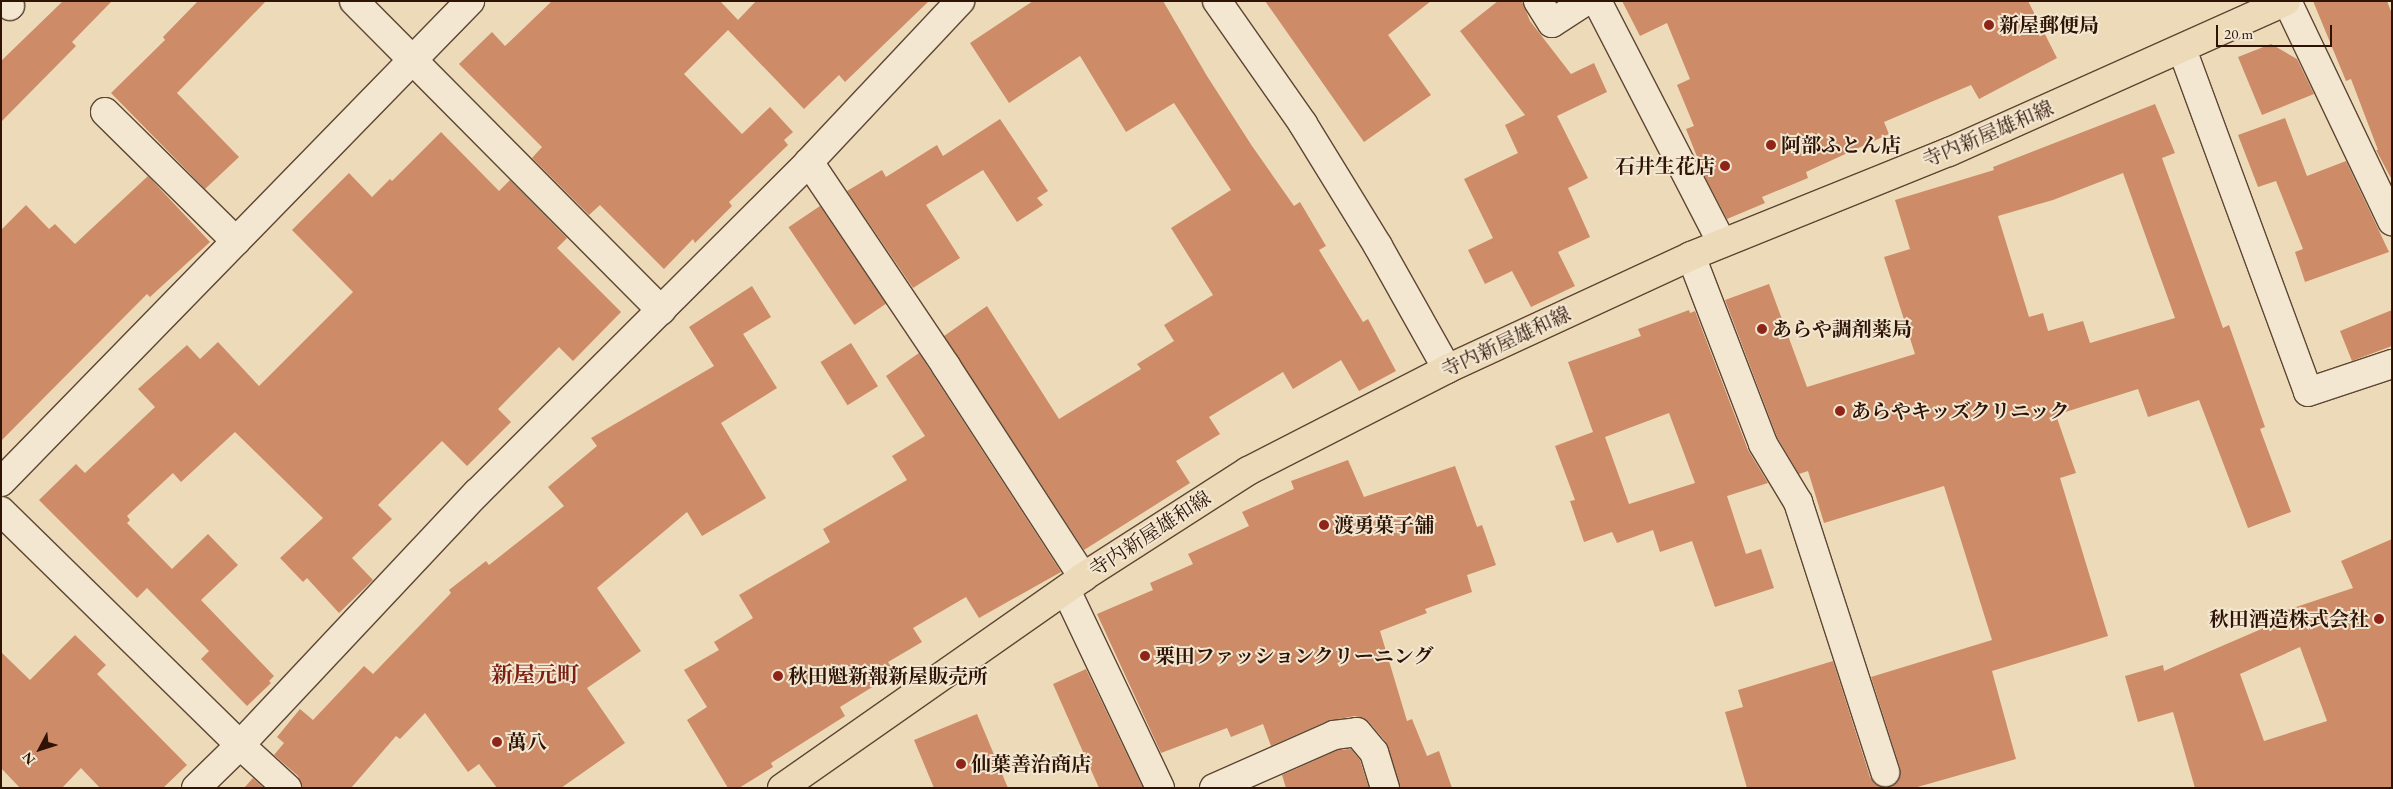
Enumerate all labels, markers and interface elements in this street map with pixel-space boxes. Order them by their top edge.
place label: 新屋郵便局 [1999,13,2099,37]
scale bar [2218,15,2334,47]
marker: 新屋郵便局 [1983,19,1995,31]
text: 20 m [2224,24,2253,43]
street label: 寺内新屋雄和線 [1919,96,2057,172]
place label: 阿部ふとん店 [1781,133,1901,157]
marker: 阿部ふとん店 [1765,139,1777,151]
place label: 石井生花店 [1615,154,1715,178]
marker: 石井生花店 [1719,160,1731,172]
street label: 寺内新屋雄和線 [1437,302,1575,382]
place label: あらや調剤薬局 [1772,317,1912,341]
marker: あらや調剤薬局 [1756,323,1768,335]
place label: あらやキッズクリニック [1851,399,2071,423]
marker: あらやキッズクリニック [1833,404,1847,418]
street label: 寺内新屋雄和線 [1085,486,1215,582]
place label: 渡勇菓子舗 [1334,513,1434,537]
marker: 渡勇菓子舗 [1318,519,1330,531]
place label: 秋田酒造株式会社 [2209,607,2369,631]
marker: 秋田酒造株式会社 [2373,613,2385,625]
place label: 栗田ファッションクリーニング [1155,644,1435,668]
marker: 栗田ファッションクリーニング [1139,650,1151,662]
district label: 新屋元町 [491,662,579,688]
place label: 秋田魁新報新屋販売所 [788,664,988,688]
marker: 秋田魁新報新屋販売所 [772,670,784,682]
north arrow [15,724,65,774]
place label: 萬八 [507,730,547,754]
marker: 萬八 [491,736,503,748]
text: N [18,749,39,769]
place label: 仙葉善治商店 [971,752,1091,776]
marker: 仙葉善治商店 [955,758,967,770]

